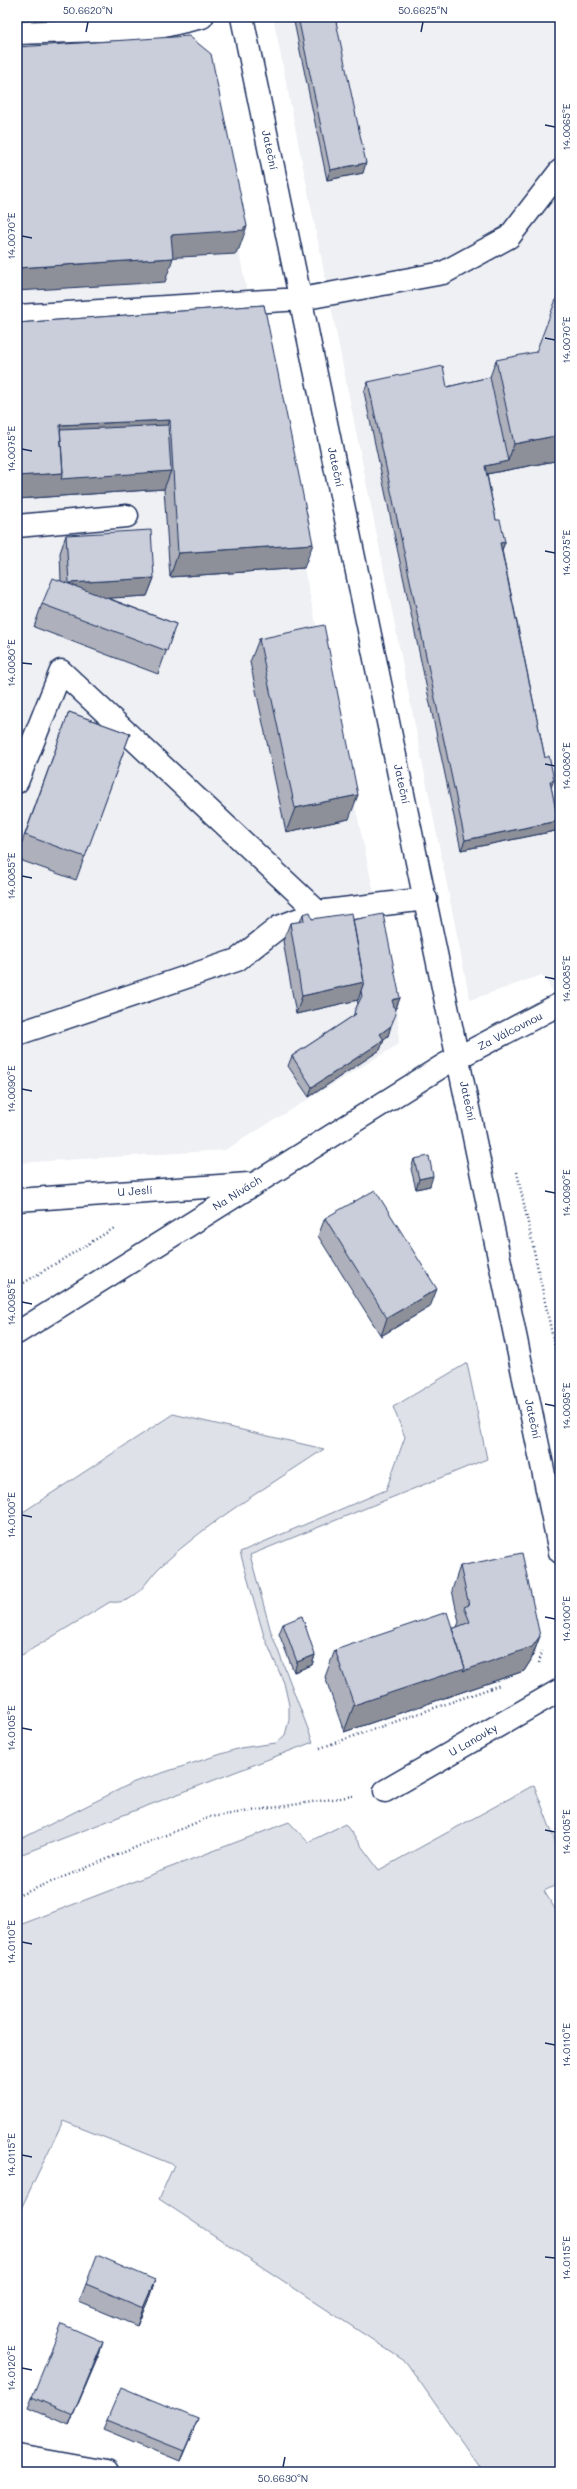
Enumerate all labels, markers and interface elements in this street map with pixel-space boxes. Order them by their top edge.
text: 50.6620°N [63,3,113,17]
text: 50.6625°N [398,3,448,17]
text: 14.0065°E [559,103,573,151]
street label: Jateční [259,128,282,171]
text: 14.0070°E [4,212,18,259]
text: 14.0070°E [559,316,573,363]
text: 14.0075°E [4,425,18,472]
street label: Jateční [325,445,348,488]
text: 14.0075°E [559,529,573,576]
text: 14.0080°E [4,639,18,687]
text: 14.0080°E [559,742,573,790]
street label: Jateční [391,762,414,805]
text: 14.0085°E [4,852,18,900]
text: 14.0085°E [559,955,573,1003]
street label: Za Válcovnou [475,1008,545,1053]
text: 14.0090°E [4,1065,18,1113]
street label: Jateční [457,1079,480,1122]
text: 14.0090°E [559,1169,573,1217]
street label: Na Nivách [209,1172,264,1213]
street label: U Jeslí [117,1182,153,1199]
text: 14.0095°E [4,1278,18,1325]
text: 14.0095°E [559,1382,573,1429]
street label: Jateční [522,1397,545,1440]
text: 14.0100°E [4,1492,18,1538]
text: 14.0100°E [559,1596,573,1642]
text: 14.0105°E [4,1705,18,1751]
street label: U Lanovky [446,1720,500,1759]
text: 14.0105°E [559,1809,573,1855]
text: 14.0110°E [4,1920,18,1964]
text: 14.0110°E [559,2023,573,2067]
text: 14.0115°E [4,2133,18,2177]
text: 14.0115°E [559,2236,573,2280]
text: 14.0120°E [4,2345,18,2391]
text: 50.6630°N [258,2471,308,2485]

